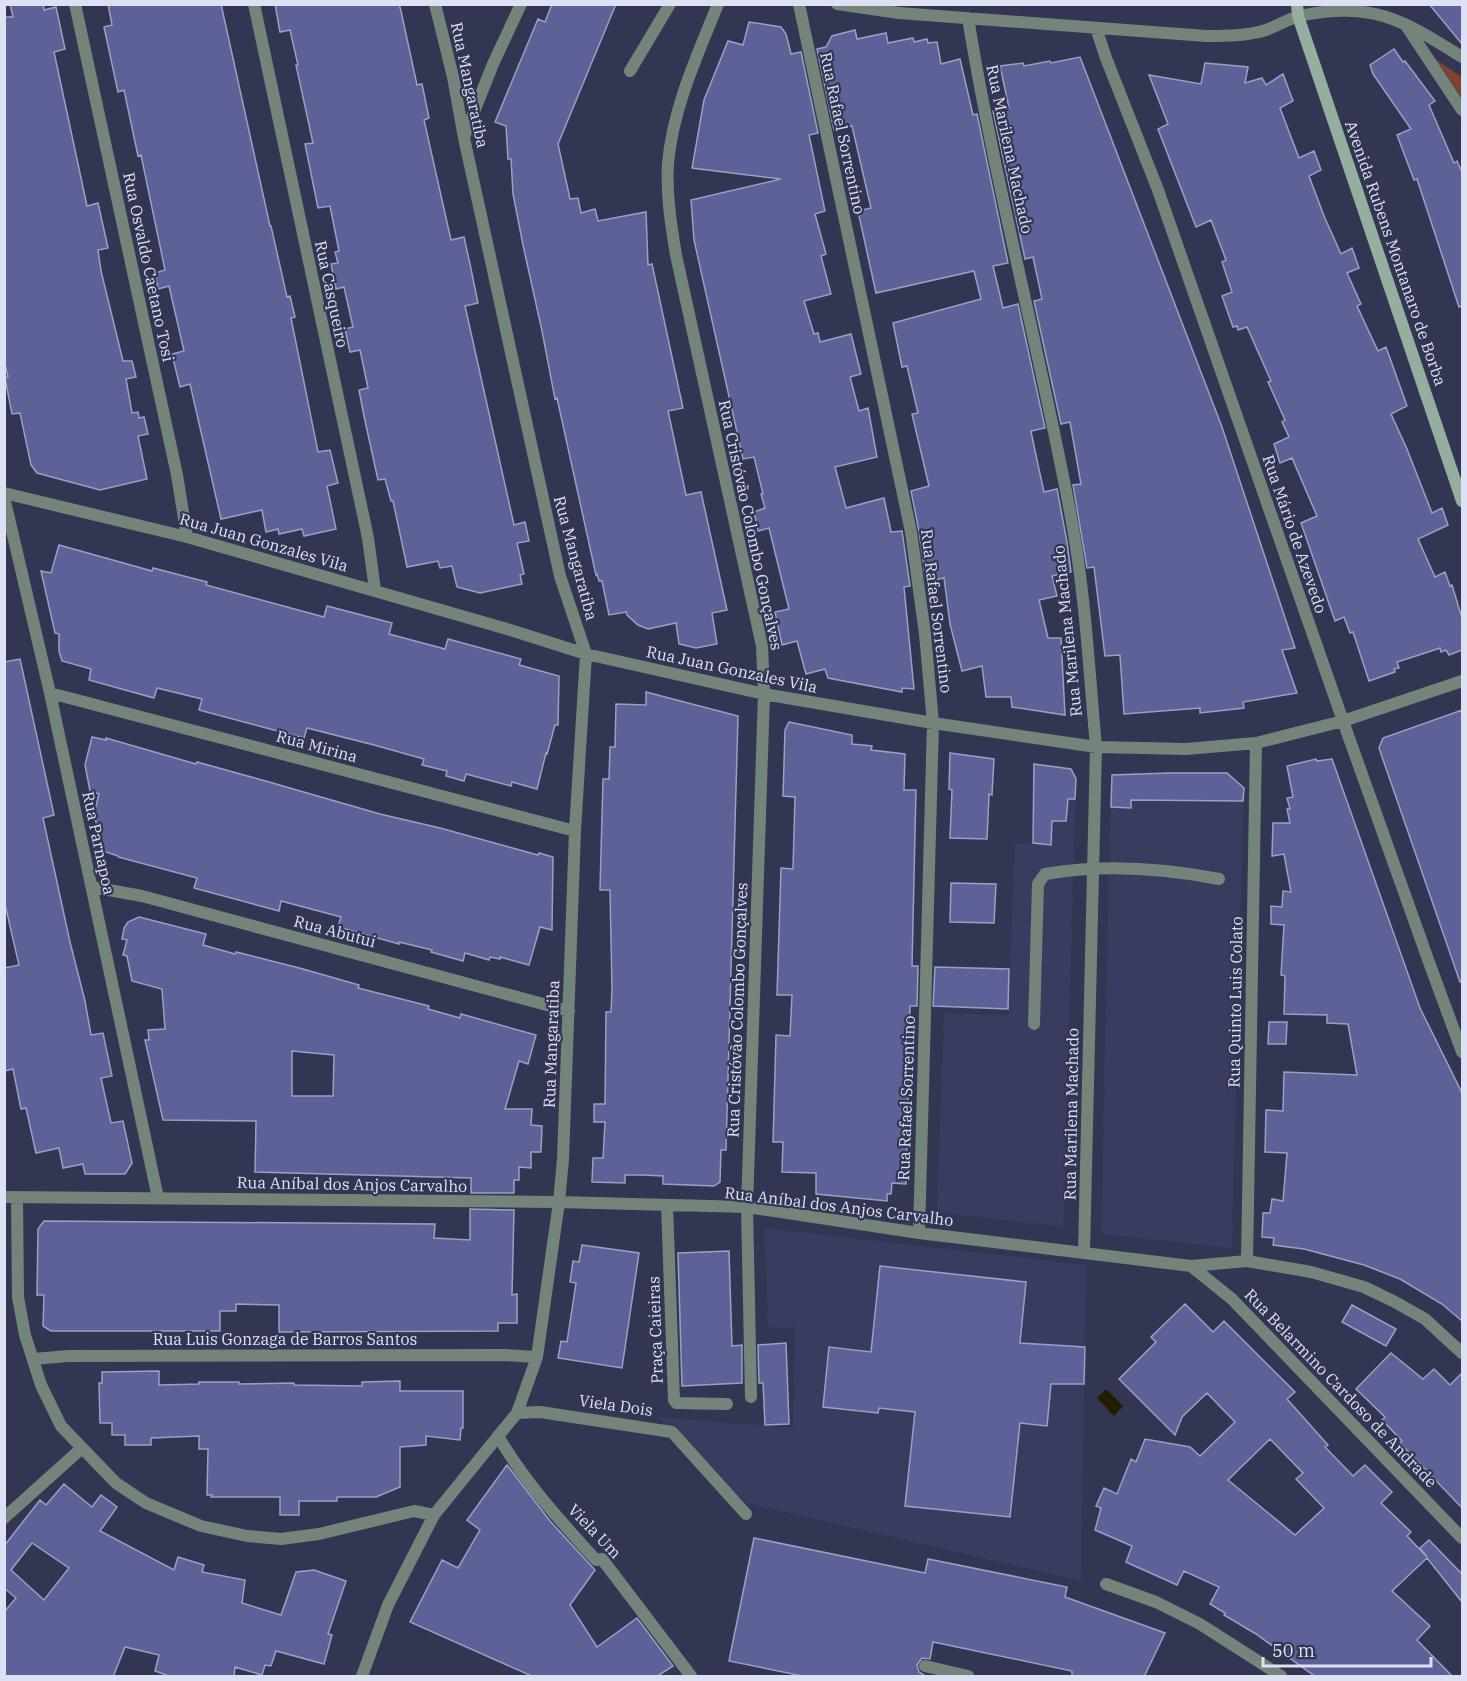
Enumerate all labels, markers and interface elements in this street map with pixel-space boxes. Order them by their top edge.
street label: Rua Mangaratiba [447,20,493,150]
street label: Rua Rafael Sorrentino [816,50,870,216]
street label: Rua Marilena Machado [982,63,1038,235]
street label: Avenida Rubens Montanaro de Borba [1341,118,1451,389]
street label: Rua Osvaldo Caetano Tosi [119,171,179,363]
street label: Rua Casqueiro [311,239,353,349]
street label: Rua Cristóvão Colombo Gonçalves [715,398,787,652]
street label: Rua Mário de Azevedo [1258,452,1332,616]
street label: Rua Mangaratiba [550,494,602,623]
street label: Rua Juan Gonzales Vila [177,508,351,576]
street label: Rua Rafael Sorrentino [917,528,957,694]
street label: Rua Marilena Machado [1048,544,1086,718]
street label: Rua Juan Gonzales Vila [645,641,820,697]
street label: Rua Mirina [274,726,360,766]
street label: Rua Parnapoa [78,789,120,897]
street label: Rua Cristóvão Colombo Gonçalves [723,882,751,1138]
street label: Rua Abutui [292,910,378,952]
street label: Rua Quinto Luis Colato [1224,916,1246,1088]
street label: Rua Mangaratiba [539,979,563,1108]
street label: Rua Rafael Sorrentino [893,1015,919,1181]
street label: Rua Marilena Machado [1059,1028,1083,1200]
street label: Rua Aníbal dos Anjos Carvalho [237,1172,467,1196]
street label: Rua Aníbal dos Anjos Carvalho [723,1182,955,1230]
street label: Praça Caieiras [643,1276,667,1384]
street label: Rua Belarmino Cardoso de Andrade [1241,1284,1441,1492]
street label: Rua Luis Gonzaga de Barros Santos [153,1329,417,1349]
street label: Viela Dois [578,1390,654,1420]
street label: Viela Um [564,1500,626,1562]
scale bar [1263,1630,1431,1668]
text: 50 m [1272,1639,1315,1662]

